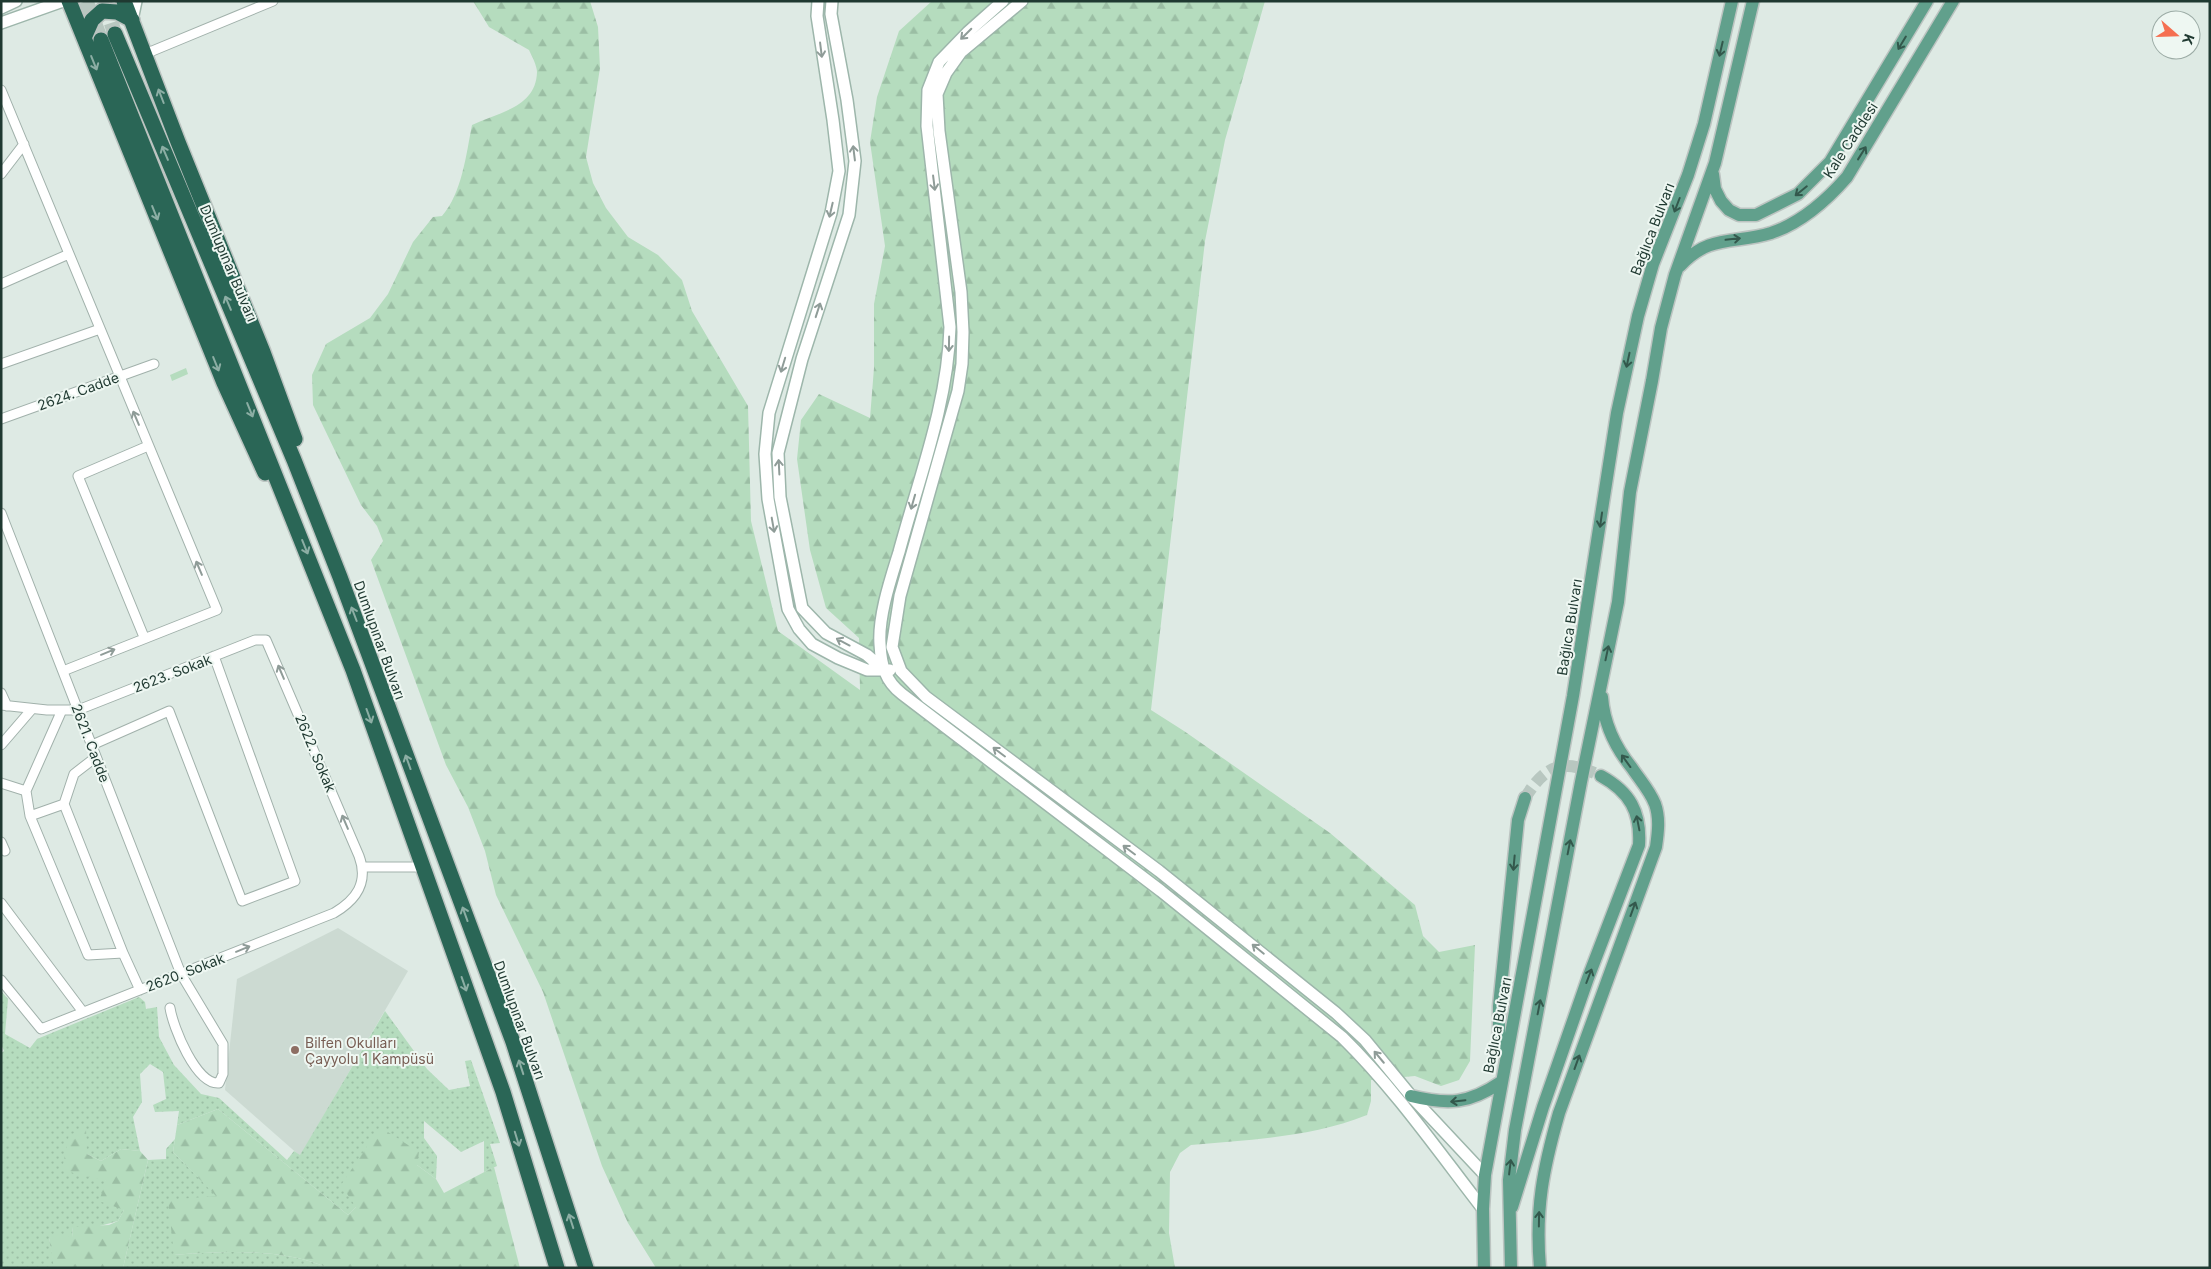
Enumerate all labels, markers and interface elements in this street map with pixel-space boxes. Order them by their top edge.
north arrow [2151,10,2201,60]
one-way arrow [960,28,973,40]
text: K [2179,32,2198,47]
one-way arrow [1897,36,1907,50]
one-way arrow [1716,40,1725,56]
one-way arrow [816,41,826,57]
one-way arrow [90,55,99,70]
one-way arrow [156,89,165,104]
street label: Kale Caddesi [1819,99,1881,181]
one-way arrow [848,145,858,161]
one-way arrow [160,146,170,161]
one-way arrow [1857,146,1867,160]
one-way arrow [929,174,939,190]
street label: Bağlıca Bulvarı [1627,180,1677,278]
one-way arrow [1795,185,1808,196]
one-way arrow [1672,197,1681,212]
street label: Dumlupınar Bulvarı [197,202,261,324]
one-way arrow [826,202,835,218]
one-way arrow [150,205,160,220]
one-way arrow [1725,234,1741,244]
one-way arrow [223,296,233,311]
one-way arrow [814,303,823,318]
one-way arrow [944,336,954,352]
one-way arrow [1623,351,1632,367]
one-way arrow [211,356,221,371]
one-way arrow [778,357,788,373]
street label: 2624. Cadde [35,368,121,414]
one-way arrow [246,402,255,417]
one-way arrow [131,411,141,426]
one-way arrow [774,459,783,475]
one-way arrow [907,494,917,510]
one-way arrow [1595,511,1605,527]
one-way arrow [768,516,778,532]
one-way arrow [301,539,310,554]
one-way arrow [194,561,204,576]
street label: Bağlıca Bulvarı [1553,577,1585,677]
street label: Dumlupınar Bulvarı [351,578,409,702]
one-way arrow [349,607,358,622]
one-way arrow [836,637,851,646]
one-way arrow [1603,646,1612,662]
one-way arrow [100,647,115,656]
street label: 2623. Sokak [130,650,214,696]
one-way arrow [276,665,286,680]
street label: 2621. Cadde [68,701,114,785]
one-way arrow [365,707,374,723]
street label: 2622. Sokak [292,712,340,795]
one-way arrow [992,747,1006,757]
one-way arrow [1621,754,1631,768]
one-way arrow [403,755,412,770]
one-way arrow [339,815,349,830]
one-way arrow [1633,815,1643,831]
one-way arrow [1564,839,1574,855]
one-way arrow [1123,844,1136,855]
one-way arrow [1509,855,1519,871]
one-way arrow [1629,902,1638,918]
one-way arrow [460,907,469,923]
one-way arrow [235,944,250,953]
one-way arrow [1251,944,1264,955]
street label: 2620. Sokak [143,949,227,995]
street label: Dumlupınar Bulvarı [491,958,549,1082]
one-way arrow [1585,968,1594,984]
street label: Bağlıca Bulvarı [1479,975,1515,1075]
one-way arrow [460,976,470,992]
one-way arrow [1534,999,1544,1015]
place label: Bilfen Okulları Çayyolu 1 Kampüsü [305,1034,434,1067]
marker: Bilfen Okulları Çayyolu 1 Kampüsü [289,1044,301,1056]
one-way arrow [1374,1051,1385,1064]
one-way arrow [1573,1055,1582,1070]
one-way arrow [515,1059,525,1075]
one-way arrow [1450,1096,1466,1106]
one-way arrow [513,1131,522,1146]
one-way arrow [1505,1159,1515,1175]
one-way arrow [1534,1211,1544,1228]
one-way arrow [566,1214,576,1230]

